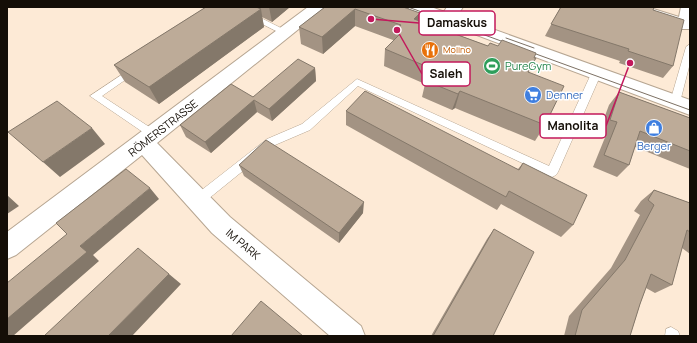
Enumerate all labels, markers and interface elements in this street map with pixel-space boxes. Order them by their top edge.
callout: Damaskus [419,11,495,35]
text: Damaskus [427,14,487,31]
restaurant icon: Molino [420,40,440,60]
place label: Molino [443,43,471,56]
sports icon: PureGym [482,56,502,76]
place label: PureGym [505,58,551,73]
callout: Saleh [422,62,470,86]
text: Saleh [430,65,462,82]
supermarket icon: Denner [523,85,543,105]
place label: Denner [546,87,583,102]
street label: RÖMERSTRASSE [125,96,201,159]
callout: Manolita [540,114,606,138]
text: Manolita [548,117,599,134]
shop icon: Berger [644,118,664,138]
place label: Berger [637,138,671,153]
street label: IM PARK [223,225,264,263]

